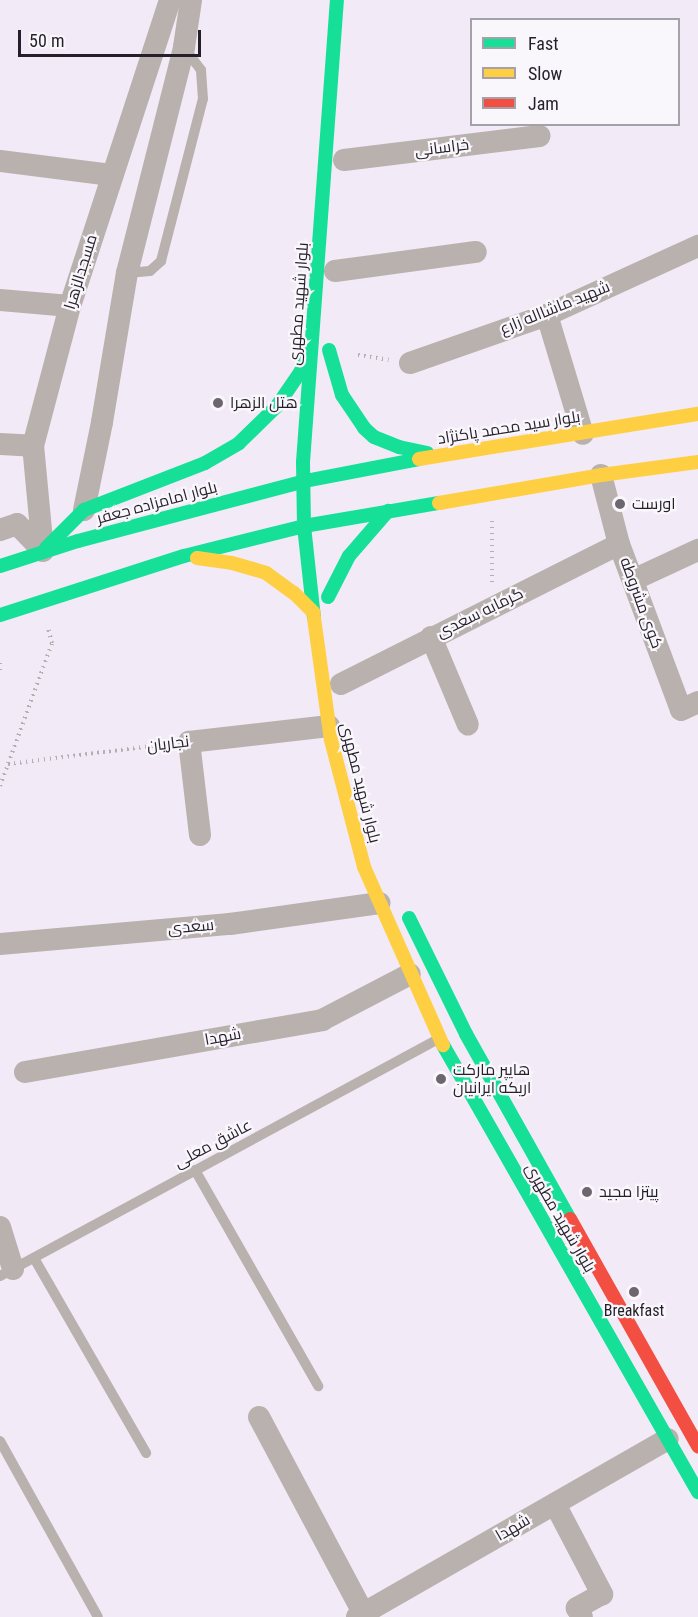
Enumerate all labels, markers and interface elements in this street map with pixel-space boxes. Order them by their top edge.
scale bar [21,18,204,56]
legend [470,18,680,126]
text: 50 m [29,30,64,51]
text: Fast [528,33,559,54]
text: Slow [528,63,562,84]
text: Jam [528,93,559,114]
street label: خراسانی [414,135,470,161]
street label: مسجدالزهرا [60,232,102,312]
street label: بلوار شهید مطهری [285,242,313,366]
street label: شهید ماشااله زارع [497,277,613,339]
place label: هتل الزهرا [230,393,298,413]
marker: هتل الزهرا [211,396,225,410]
street label: بلوار سید محمد پاکنژاد [436,407,582,449]
street label: بلوار امامزاده جعفر [95,478,219,528]
place label: اورست [632,494,676,514]
marker: اورست [613,497,627,511]
street label: کوی مشروطه [616,555,666,651]
street label: گرمابه سعدی [434,584,526,642]
street label: بلوار شهید مطهری [336,721,384,845]
street label: نجاریان [146,732,190,756]
street label: سعدی [167,915,215,939]
street label: شهدا [203,1024,243,1050]
place label: هایپر مارکت اریکه ایرانیان [453,1060,531,1098]
marker: هایپر مارکت اریکه ایرانیان [434,1072,448,1086]
street label: عاشق معلی [171,1116,255,1172]
street label: بلوار شهید مطهری [521,1160,599,1276]
place label: پیتزا مجید [599,1182,659,1202]
marker: پیتزا مجید [580,1185,594,1199]
marker: Breakfast [627,1285,641,1299]
place label: Breakfast [604,1301,664,1321]
street label: شهدا [492,1511,534,1545]

